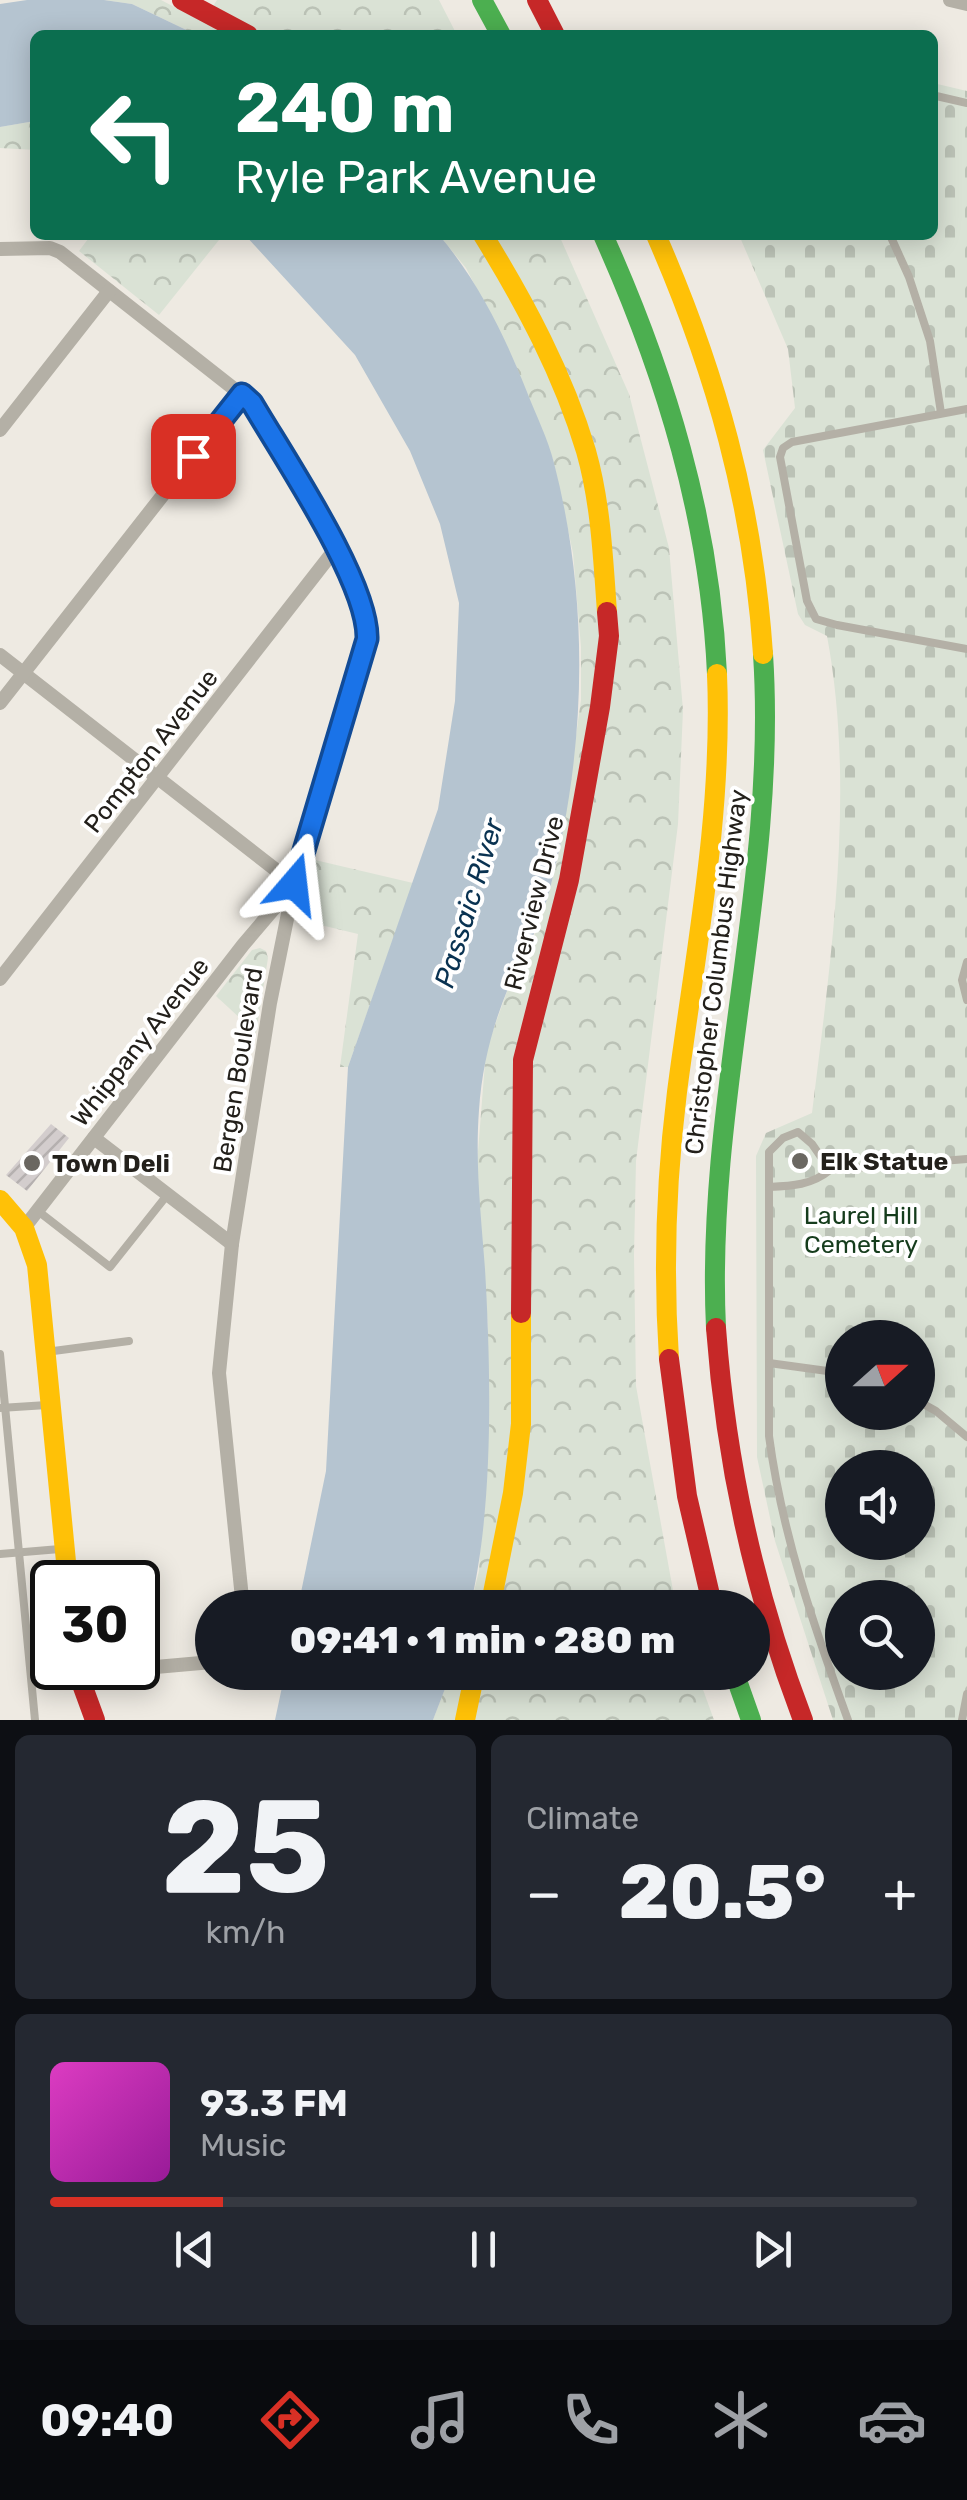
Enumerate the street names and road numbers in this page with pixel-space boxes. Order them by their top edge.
street label: Pompton Avenue [78,663,224,839]
street label: Christopher Columbus Highway [679,788,753,1156]
street label: Riverview Drive [498,813,570,993]
street label: Whippany Avenue [65,952,215,1132]
street label: Bergen Boulevard [207,965,269,1175]

